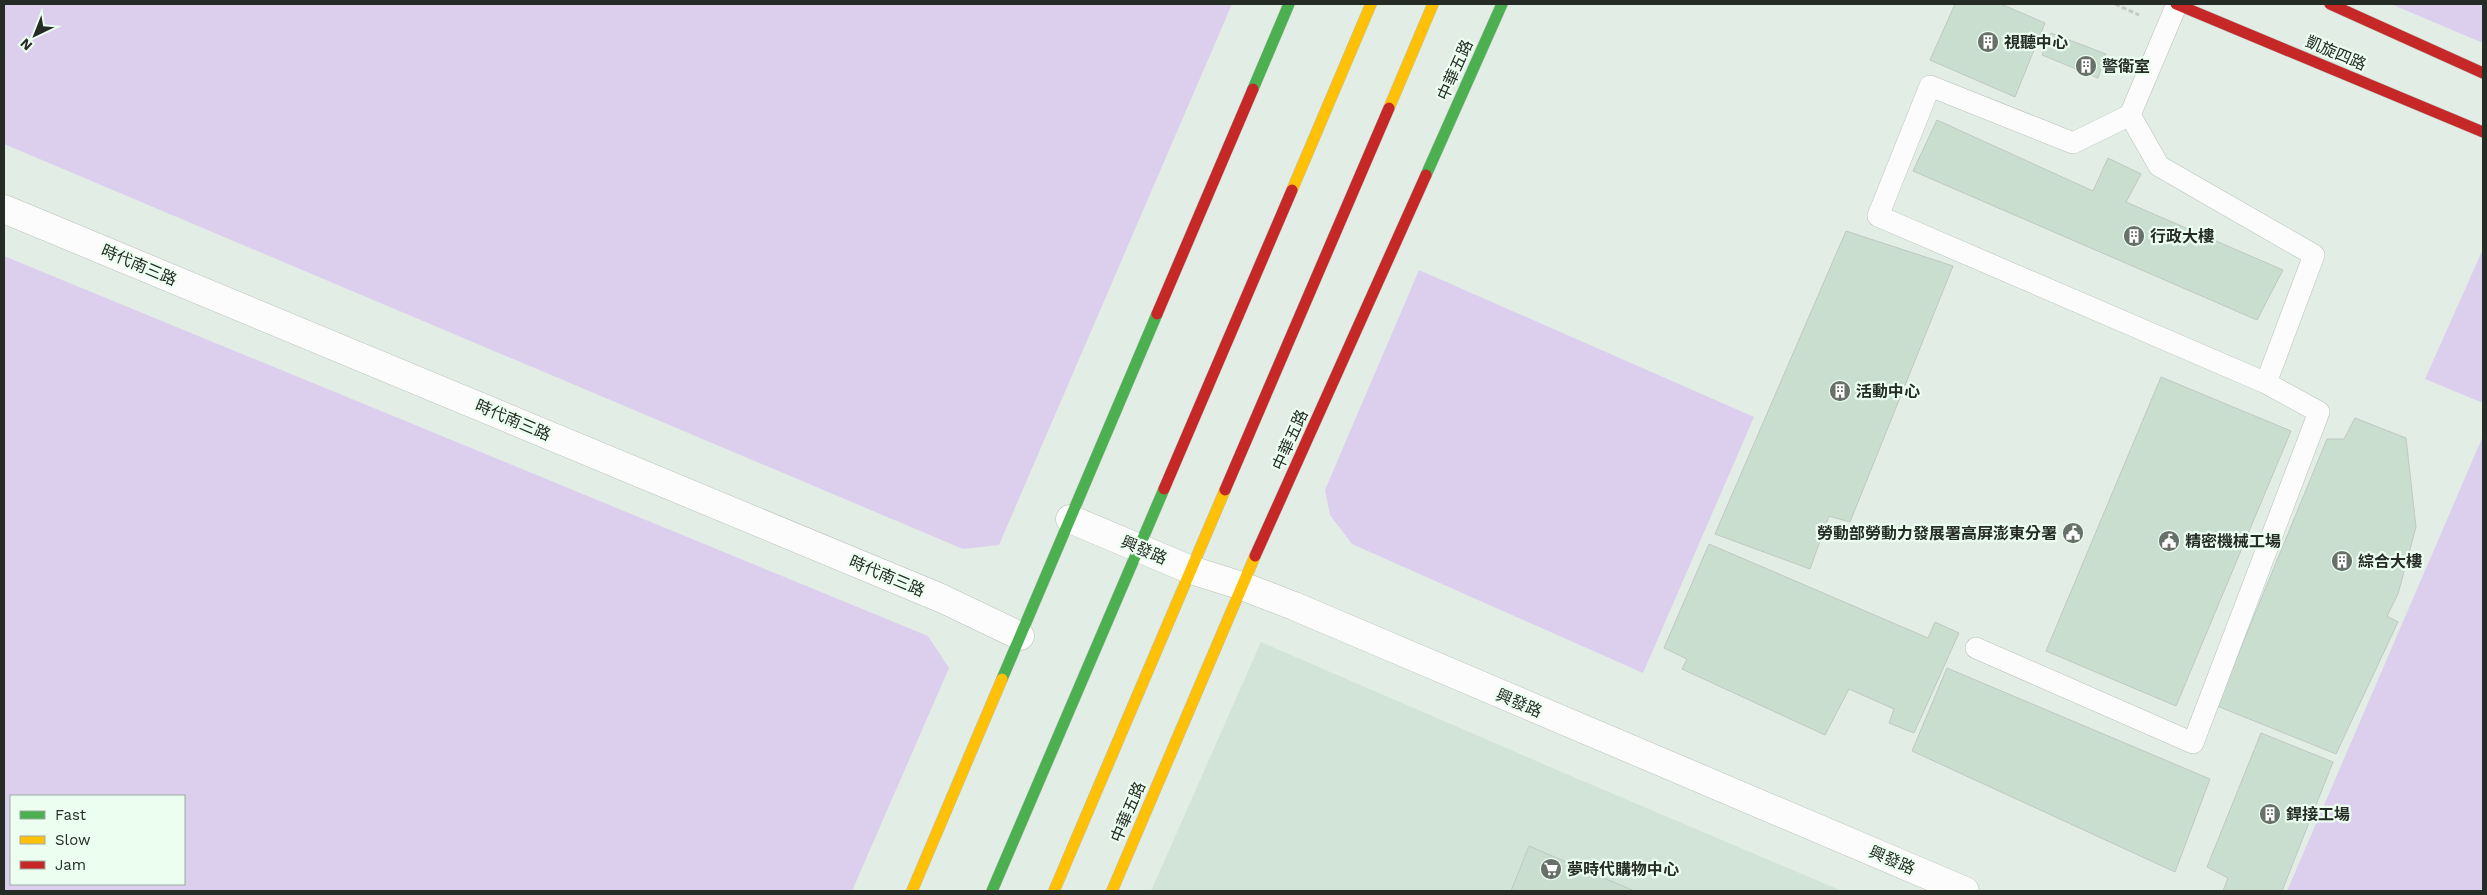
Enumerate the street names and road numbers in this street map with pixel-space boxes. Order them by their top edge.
street label: 凱旋四路 [2303,32,2369,74]
street label: 中華五路 [1433,37,1477,103]
street label: 時代南三路 [98,241,180,289]
street label: 時代南三路 [472,396,554,444]
street label: 中華五路 [1268,407,1312,473]
street label: 興發路 [1118,532,1170,568]
street label: 時代南三路 [846,552,928,600]
street label: 興發路 [1493,685,1545,721]
street label: 中華五路 [1107,779,1149,845]
street label: 興發路 [1866,842,1918,878]

